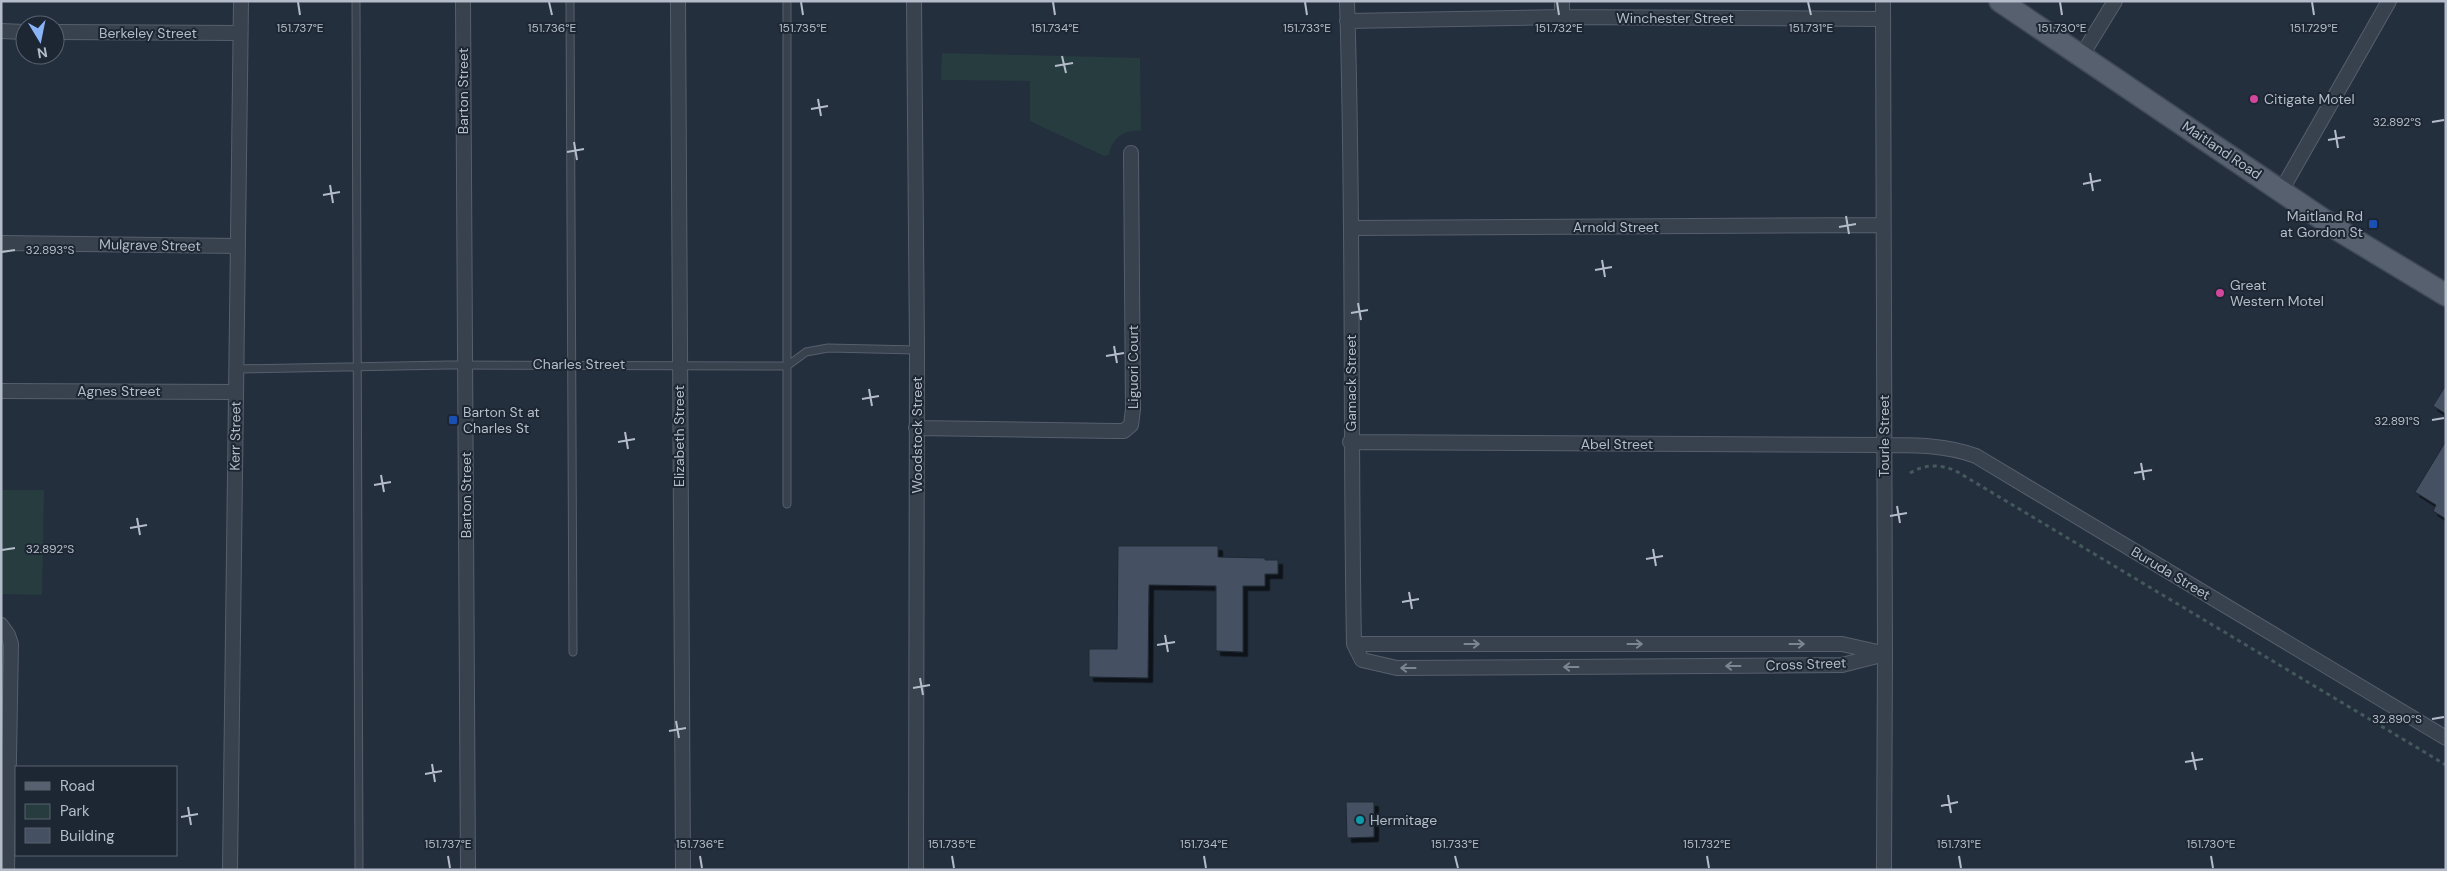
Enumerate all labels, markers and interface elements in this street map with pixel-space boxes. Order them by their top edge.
street label: Winchester Street [1616,9,1734,27]
north arrow [15,15,65,65]
text: 151.737°E [276,20,324,36]
text: 151.736°E [528,20,576,36]
text: 151.735°E [779,20,827,36]
text: 151.734°E [1031,20,1079,36]
text: 151.733°E [1283,20,1331,36]
text: 151.732°E [1535,20,1583,36]
text: 151.731°E [1789,20,1833,36]
text: 151.730°E [2037,20,2087,36]
text: 151.729°E [2290,20,2338,36]
street label: Berkeley Street [99,24,197,42]
text: N [36,43,49,63]
street label: Barton Street [454,48,472,134]
place label: Citigate Motel [2264,90,2355,108]
marker: Citigate Motel [2248,93,2260,105]
text: 32.892°S [2373,114,2421,130]
street label: Maitland Road [2179,117,2265,183]
place label: Maitland Rd at Gordon St [2280,207,2363,241]
street label: Arnold Street [1573,218,1659,236]
marker: Maitland Rd at Gordon St [2367,218,2379,230]
street label: Mulgrave Street [99,235,201,255]
text: 32.893°S [26,242,74,258]
place label: Great Western Motel [2230,276,2324,310]
marker: Great Western Motel [2214,287,2226,299]
street label: Liguori Court [1124,325,1142,409]
street label: Gamack Street [1342,335,1360,431]
street label: Charles Street [533,355,625,373]
street label: Woodstock Street [908,377,926,494]
street label: Agnes Street [77,382,161,400]
street label: Elizabeth Street [670,385,688,487]
street label: Tourle Street [1875,395,1893,477]
street label: Kerr Street [225,401,245,471]
place label: Barton St at Charles St [463,403,540,437]
text: 32.891°S [2374,413,2420,429]
marker: Barton St at Charles St [447,414,459,426]
street label: Abel Street [1581,435,1653,453]
street label: Barton Street [457,452,475,538]
text: 32.892°S [26,541,74,557]
street label: Buruda Street [2128,542,2214,604]
one-way arrow [1464,639,1480,649]
one-way arrow [1626,639,1643,649]
one-way arrow [1789,639,1805,649]
street label: Cross Street [1765,654,1847,674]
one-way arrow [1725,661,1742,671]
one-way arrow [1563,662,1579,672]
one-way arrow [1400,663,1416,673]
text: 32.890°S [2372,711,2422,727]
legend [15,766,178,856]
text: Road [60,776,95,796]
text: Park [60,801,90,821]
place label: Hermitage [1370,811,1437,829]
marker: Hermitage [1354,814,1366,826]
text: Building [60,826,115,846]
text: 151.737°E [424,836,472,852]
text: 151.736°E [676,836,724,852]
text: 151.735°E [928,836,976,852]
text: 151.734°E [1180,836,1228,852]
text: 151.733°E [1431,836,1479,852]
text: 151.732°E [1683,836,1731,852]
text: 151.731°E [1937,836,1981,852]
text: 151.730°E [2186,836,2236,852]

